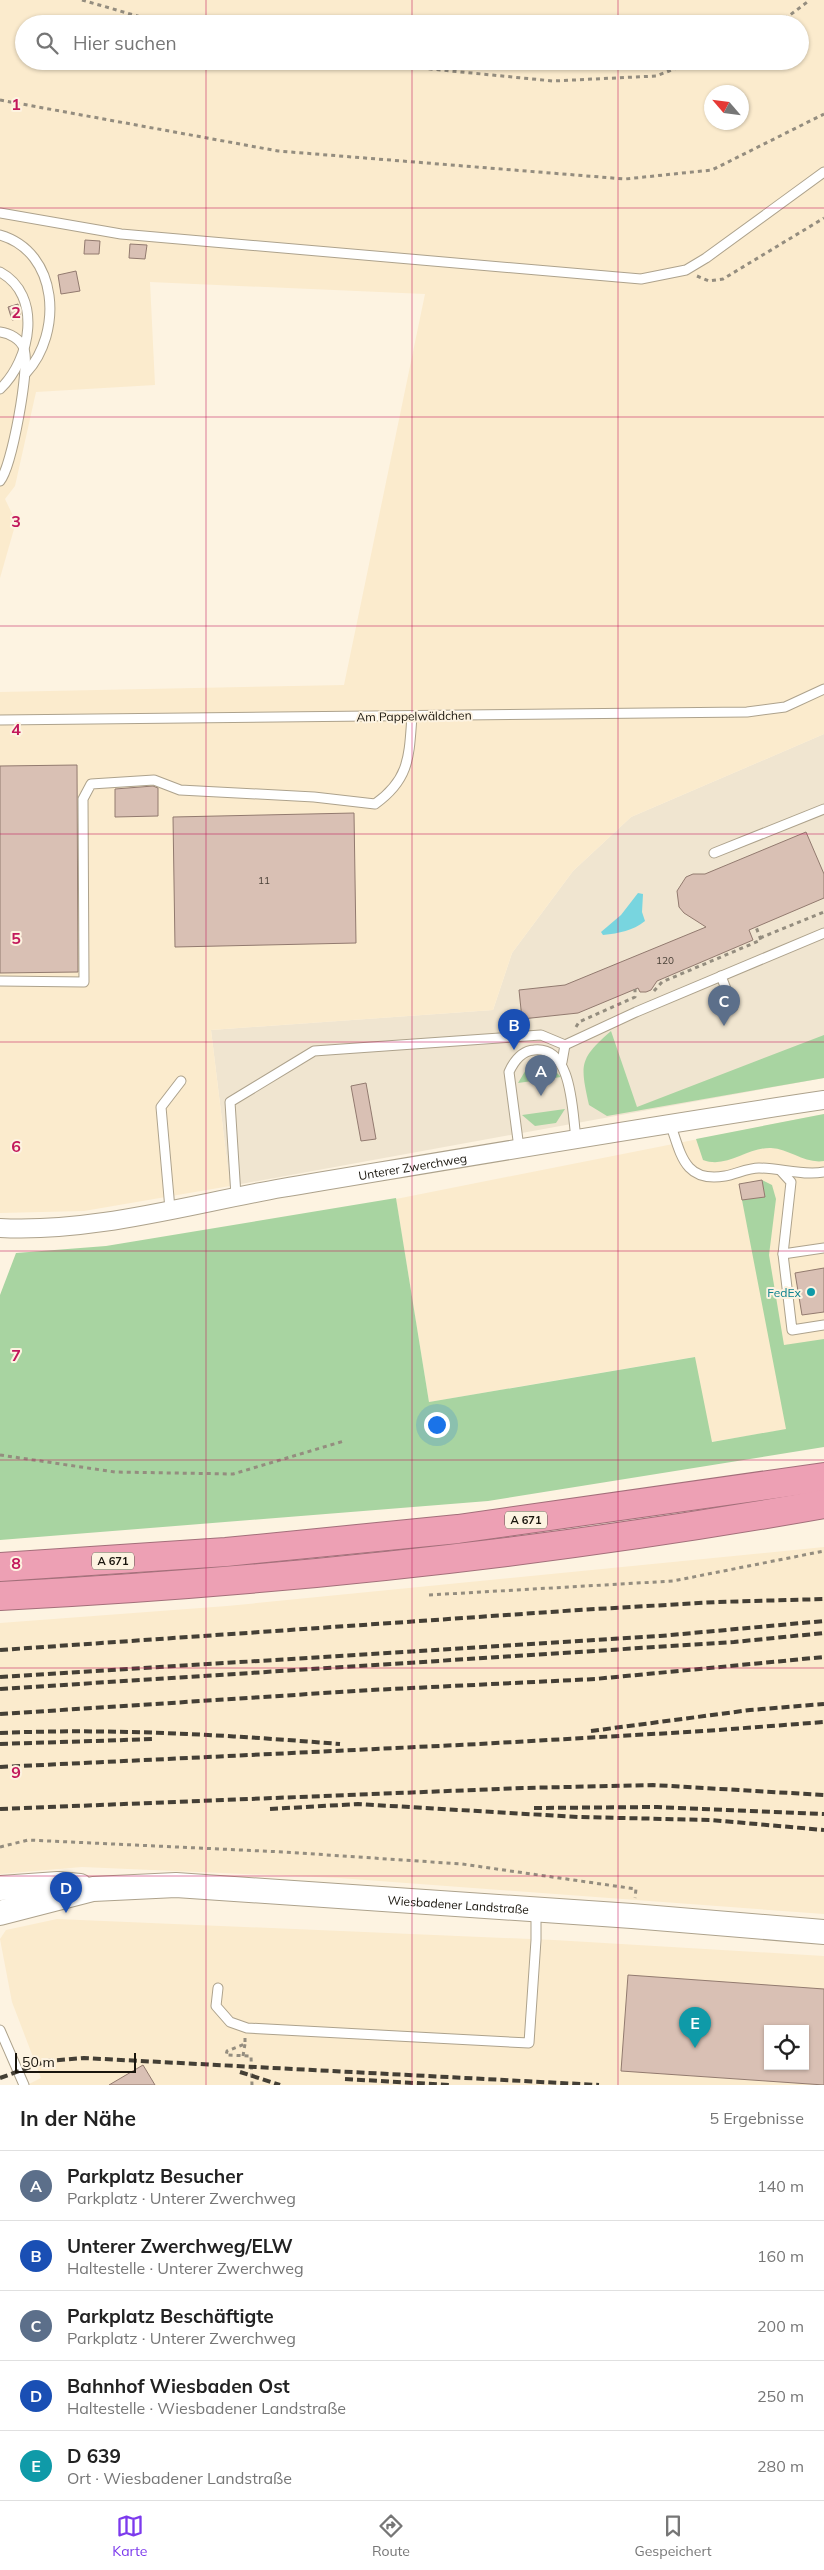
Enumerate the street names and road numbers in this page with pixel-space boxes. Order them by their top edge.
street label: Am Pappelwäldchen [356,707,472,725]
street label: Unterer Zwerchweg [357,1150,468,1183]
road number: A 671 [505,1512,547,1528]
road number: A 671 [92,1552,134,1570]
street label: Wiesbadener Landstraße [387,1892,529,1916]

